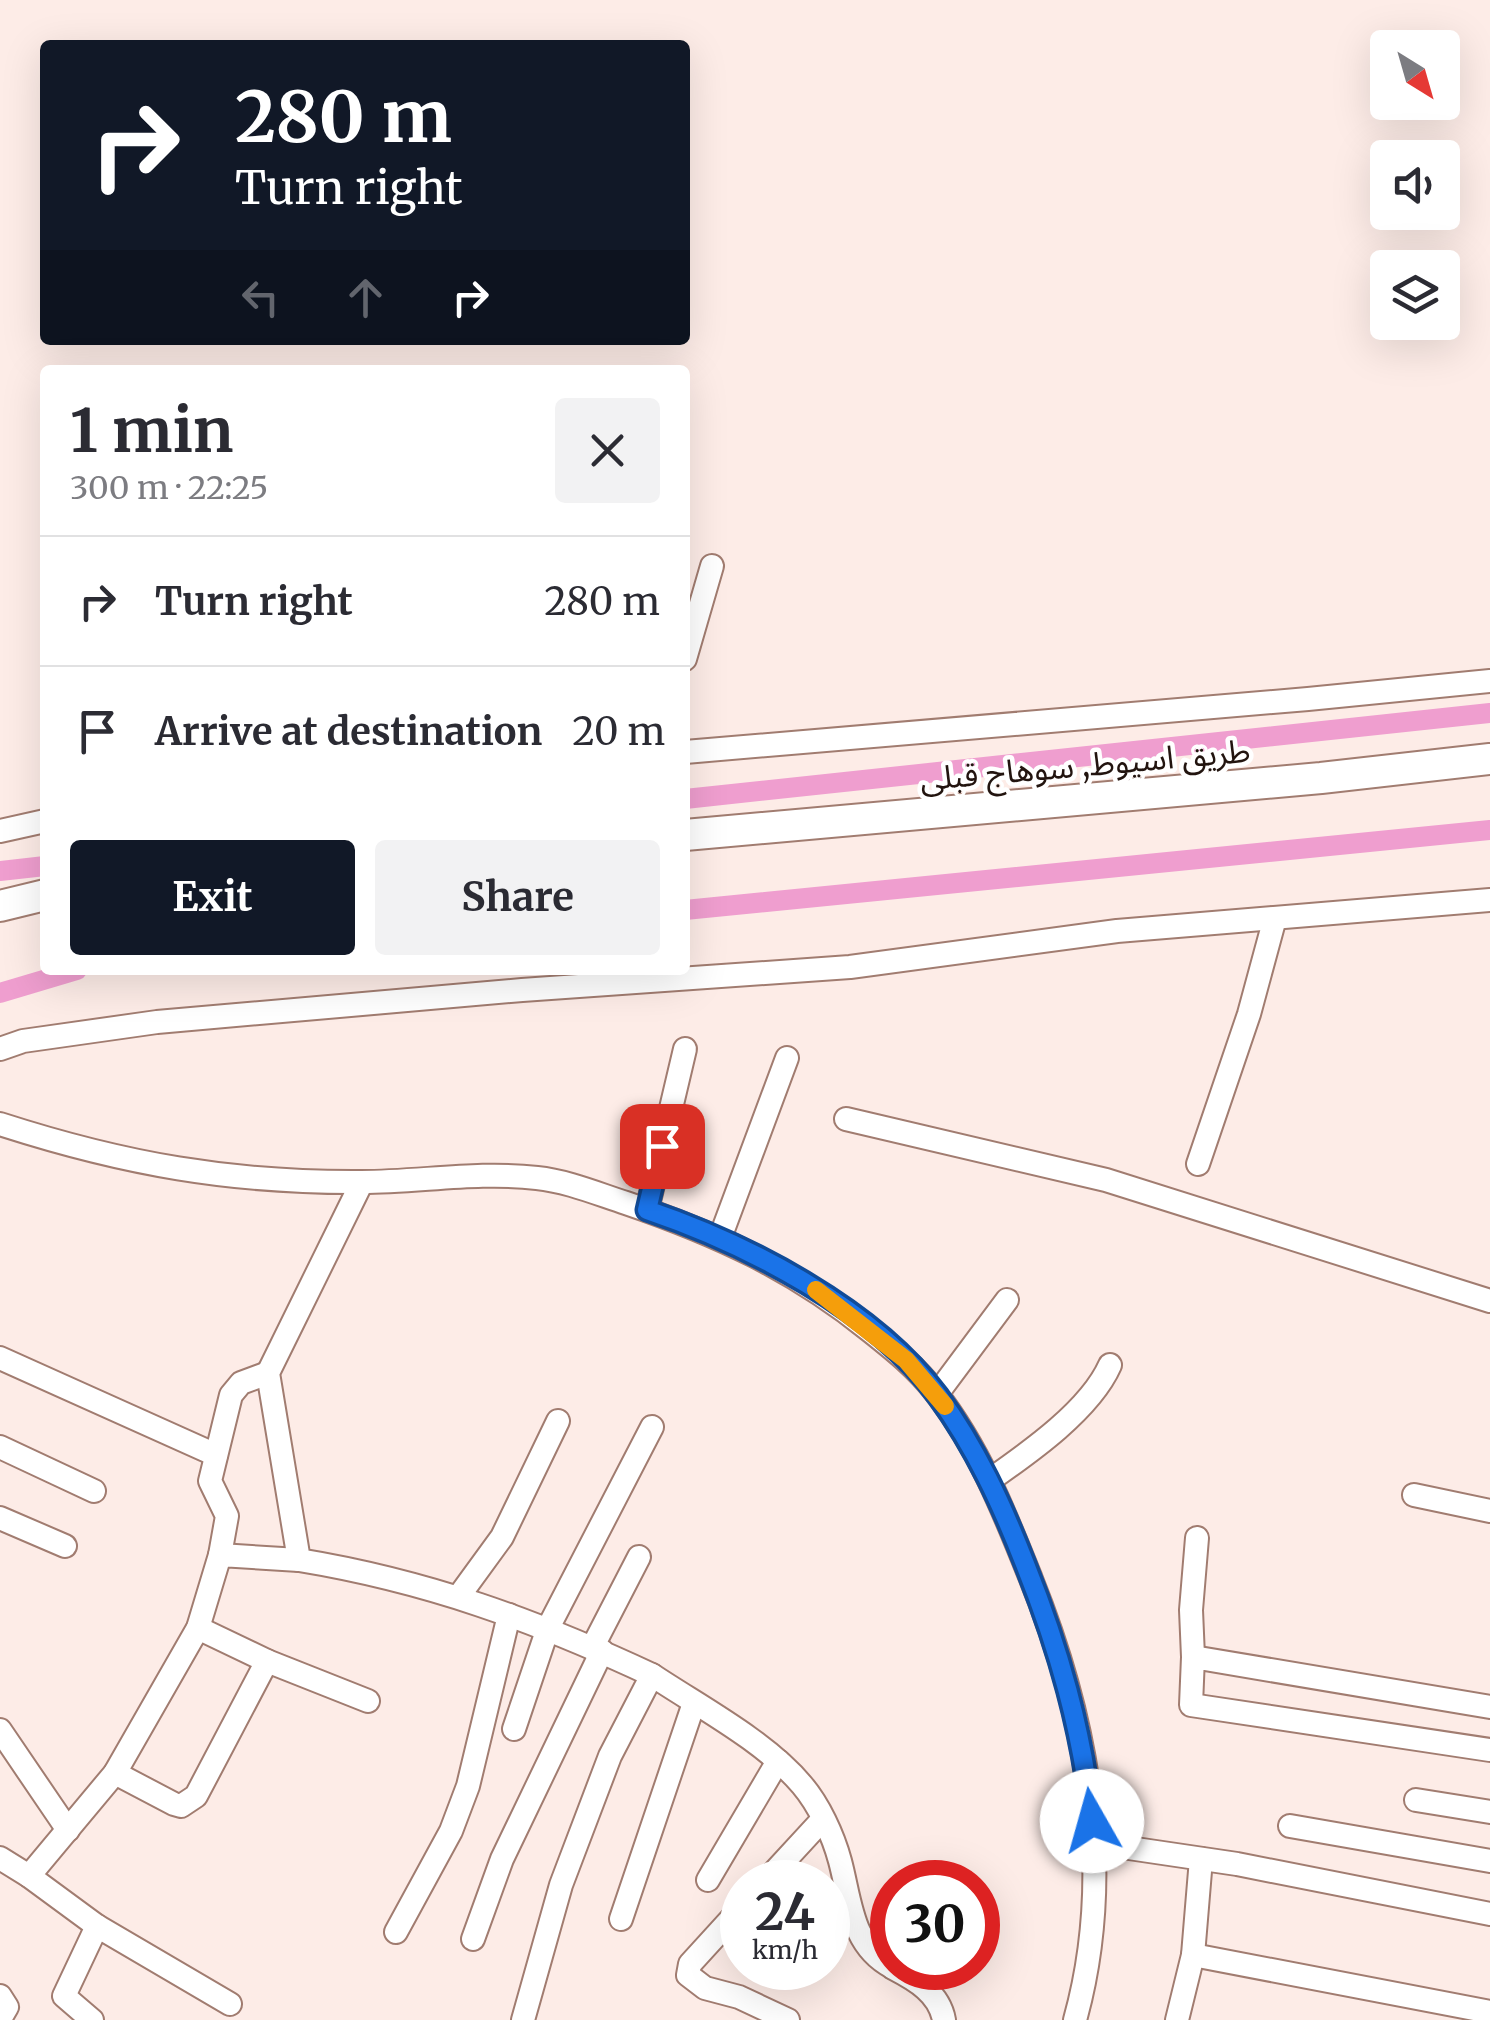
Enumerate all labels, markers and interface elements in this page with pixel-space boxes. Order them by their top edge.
north arrow [1370,30,1460,120]
map controls [1370,30,1460,340]
text: 280 m [235,73,452,161]
icon: right [70,80,200,210]
button: sound [1370,140,1460,230]
text: Turn right [235,160,463,216]
button: layers [1370,250,1460,340]
icon: left [233,270,288,325]
icon: ahead [338,270,393,325]
icon: right [443,270,498,325]
text: 1 min [70,393,233,468]
button: close [555,398,660,503]
text: 300 m · 22:25 [70,468,268,508]
icon: right [70,574,125,629]
text: Turn right [155,578,353,625]
text: 280 m [544,578,660,625]
icon: arrive [70,704,125,759]
text: Arrive at destination [155,708,542,755]
text: 20 m [572,708,665,755]
street label: طريق اسيوط, سوهاج قبلى [918,731,1252,803]
button: Exit [70,840,355,955]
button: Share [375,840,660,955]
pin [620,1104,705,1189]
icon: arrive [635,1119,690,1174]
position arrow [1040,1769,1144,1873]
speed limit sign: 30 [870,1860,1000,1990]
text: 24 [755,1881,815,1944]
text: km/h [752,1934,818,1966]

